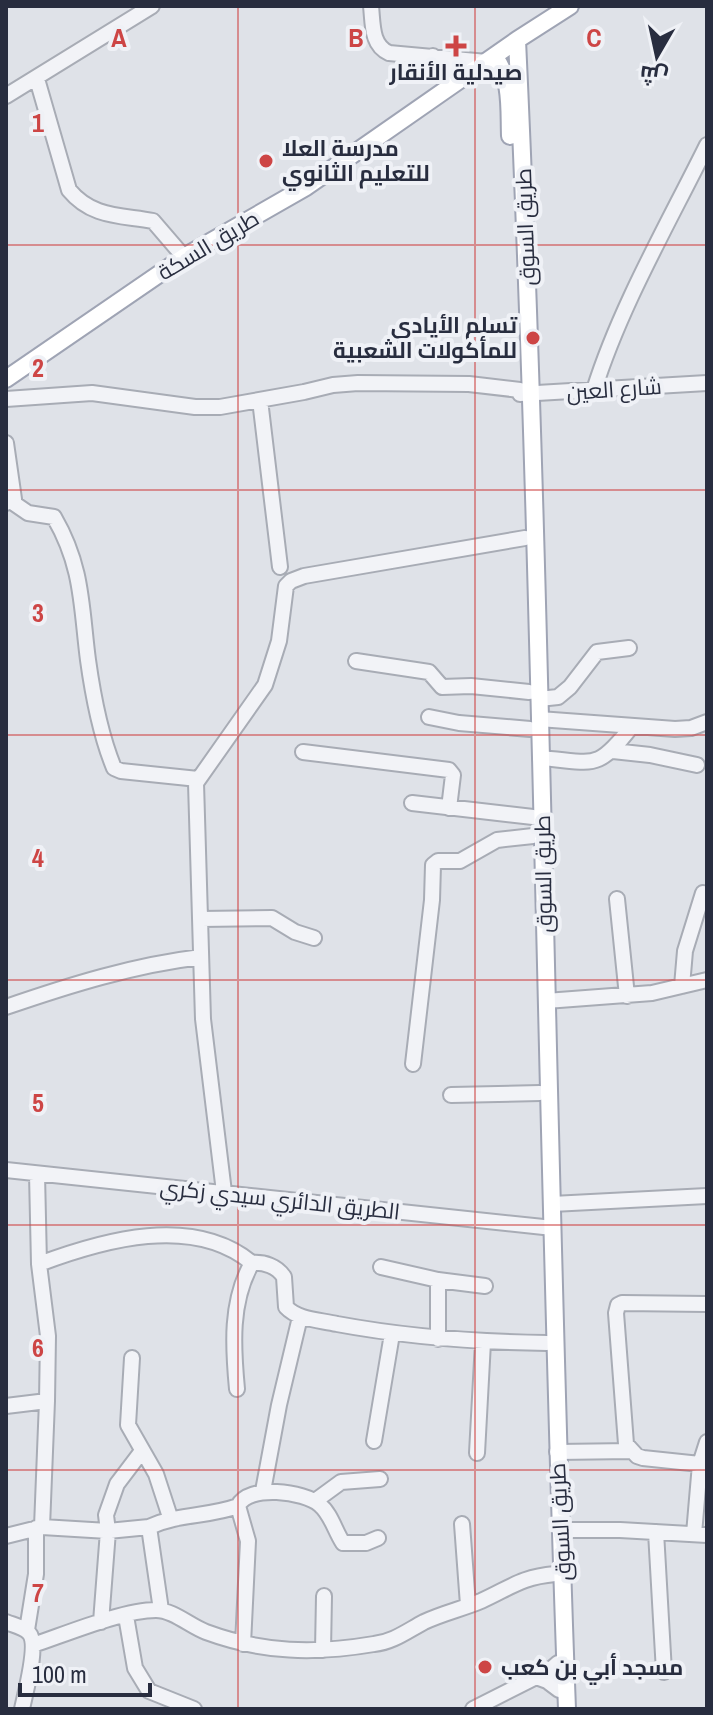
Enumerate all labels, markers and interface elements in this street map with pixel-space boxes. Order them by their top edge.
north arrow [617,16,697,96]
text: A [111,20,127,55]
text: B [348,20,364,55]
text: C [586,20,602,55]
marker: صيدلية الأنقار [447,37,465,55]
place label: صيدلية الأنقار [389,57,522,87]
text: ش [638,59,670,93]
text: 1 [32,105,44,140]
place label: مدرسة العلا للتعليم الثانوي [282,133,430,191]
marker: مدرسة العلا للتعليم الثانوي [257,152,275,170]
street label: طريق السوق [508,168,542,286]
street label: طريق السكة [152,203,264,287]
place label: تسلم الأيادي للمأكولات الشعبية [333,310,518,365]
marker: تسلم الأيادي للمأكولات الشعبية [524,329,542,347]
text: 2 [32,350,44,385]
street label: شارع العين [565,371,663,407]
text: 3 [32,595,44,630]
street label: طريق السوق [527,815,559,933]
text: 4 [32,840,44,875]
text: 5 [32,1085,44,1120]
street label: الطريق الدائري سيدي زكري [158,1171,402,1229]
text: 6 [32,1330,44,1365]
street label: طريق السوق [542,1462,578,1582]
text: 7 [32,1575,44,1610]
scale bar [20,1647,150,1697]
place label: مسجد أبي بن كعب [501,1652,683,1685]
text: 100 m [32,1658,87,1690]
marker: مسجد أبي بن كعب [476,1658,494,1676]

